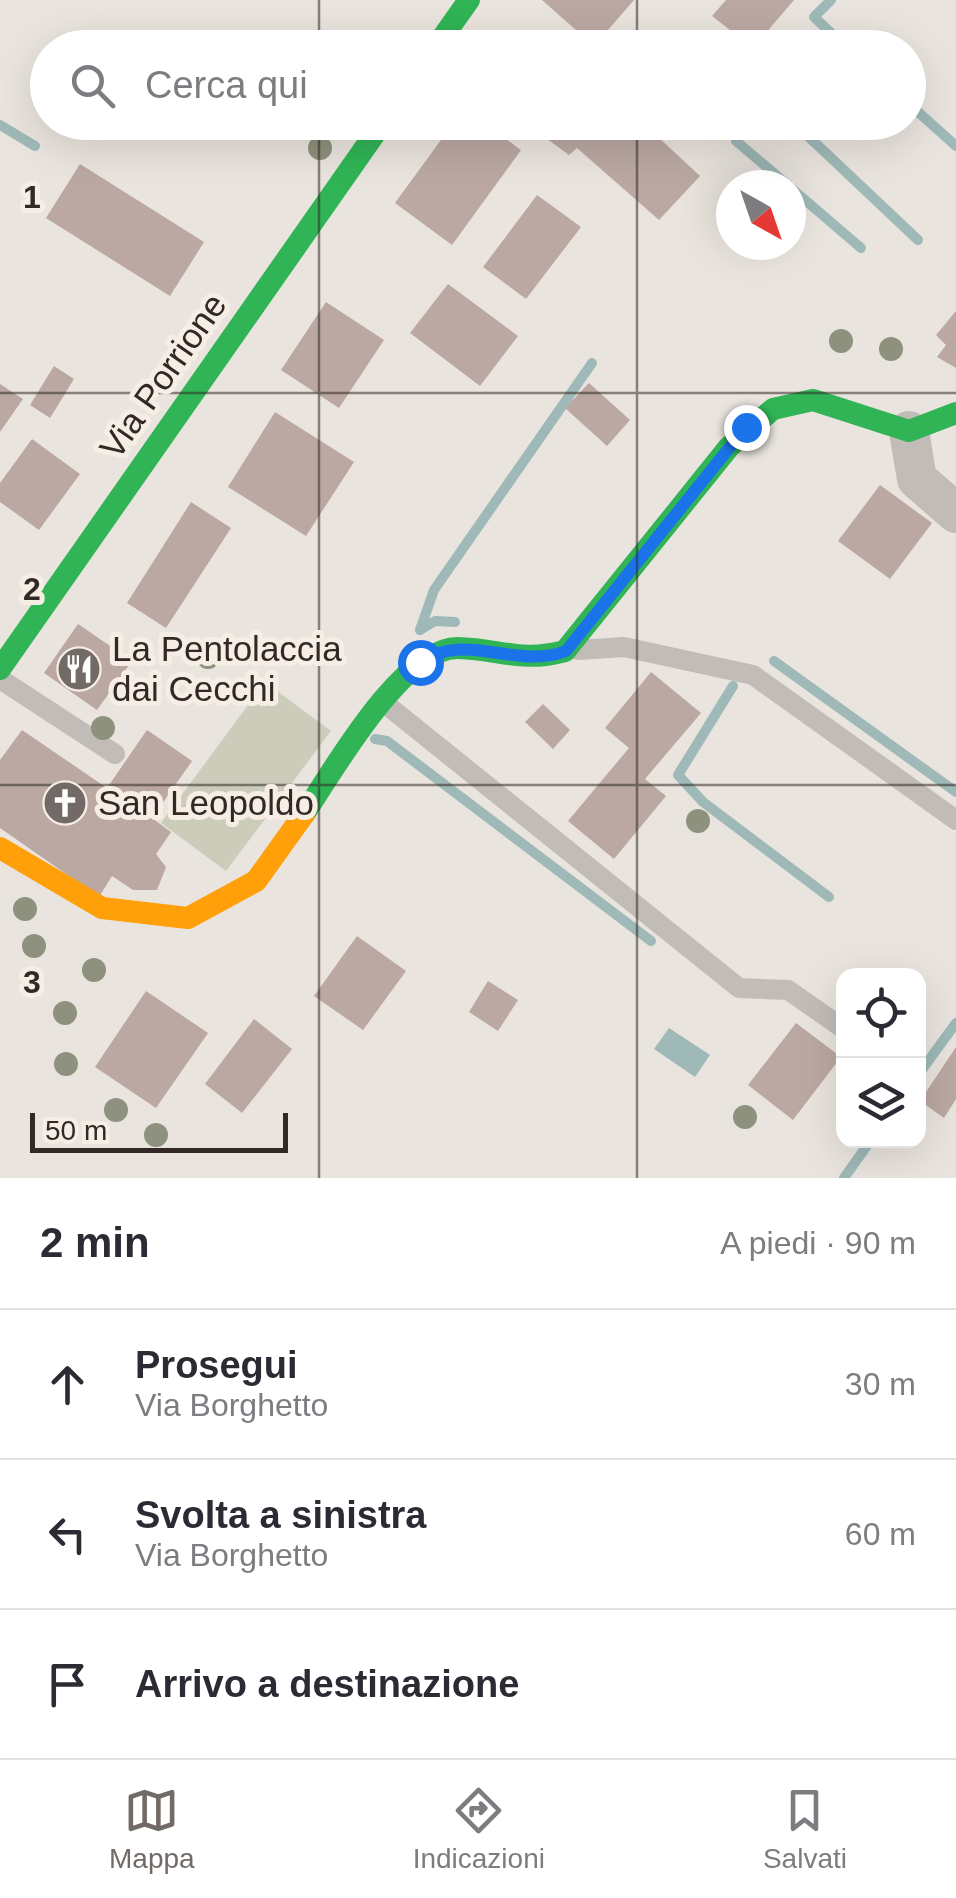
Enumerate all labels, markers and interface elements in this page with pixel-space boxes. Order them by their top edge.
search box [30,30,926,140]
icon: search [65,58,120,113]
text: Cerca qui [145,64,308,106]
north arrow [716,170,806,260]
text: 1 [23,179,41,215]
street label: Via Porrione [92,286,234,466]
route end [724,405,770,451]
text: 2 [23,571,41,607]
place label: La Pentolaccia dai Cecchi [112,629,342,708]
route start [398,640,444,686]
restaurant icon: La Pentolaccia dai Cecchi [56,646,102,692]
church icon: San Leopoldo [42,780,88,826]
place label: San Leopoldo [98,783,314,822]
text: 3 [23,964,41,1000]
map controls [836,968,926,1148]
button: locate [836,968,926,1058]
button: layers [836,1058,926,1148]
scale bar [30,1108,288,1152]
text: 50 m [45,1115,107,1146]
text: 2 min [40,1219,150,1266]
text: A piedi · 90 m [720,1225,916,1261]
text: Prosegui [135,1344,298,1386]
icon: ahead [40,1357,95,1412]
text: 30 m [845,1366,916,1402]
text: Via Borghetto [135,1387,328,1423]
text: Svolta a sinistra [135,1494,426,1536]
icon: left [40,1507,95,1562]
text: 60 m [845,1516,916,1552]
text: Via Borghetto [135,1537,328,1573]
icon: arrive [40,1657,95,1712]
text: Arrivo a destinazione [135,1663,519,1705]
tab: Mappa [109,1783,195,1875]
tab: Indicazioni [413,1783,545,1875]
tab: Salvati [763,1783,847,1875]

